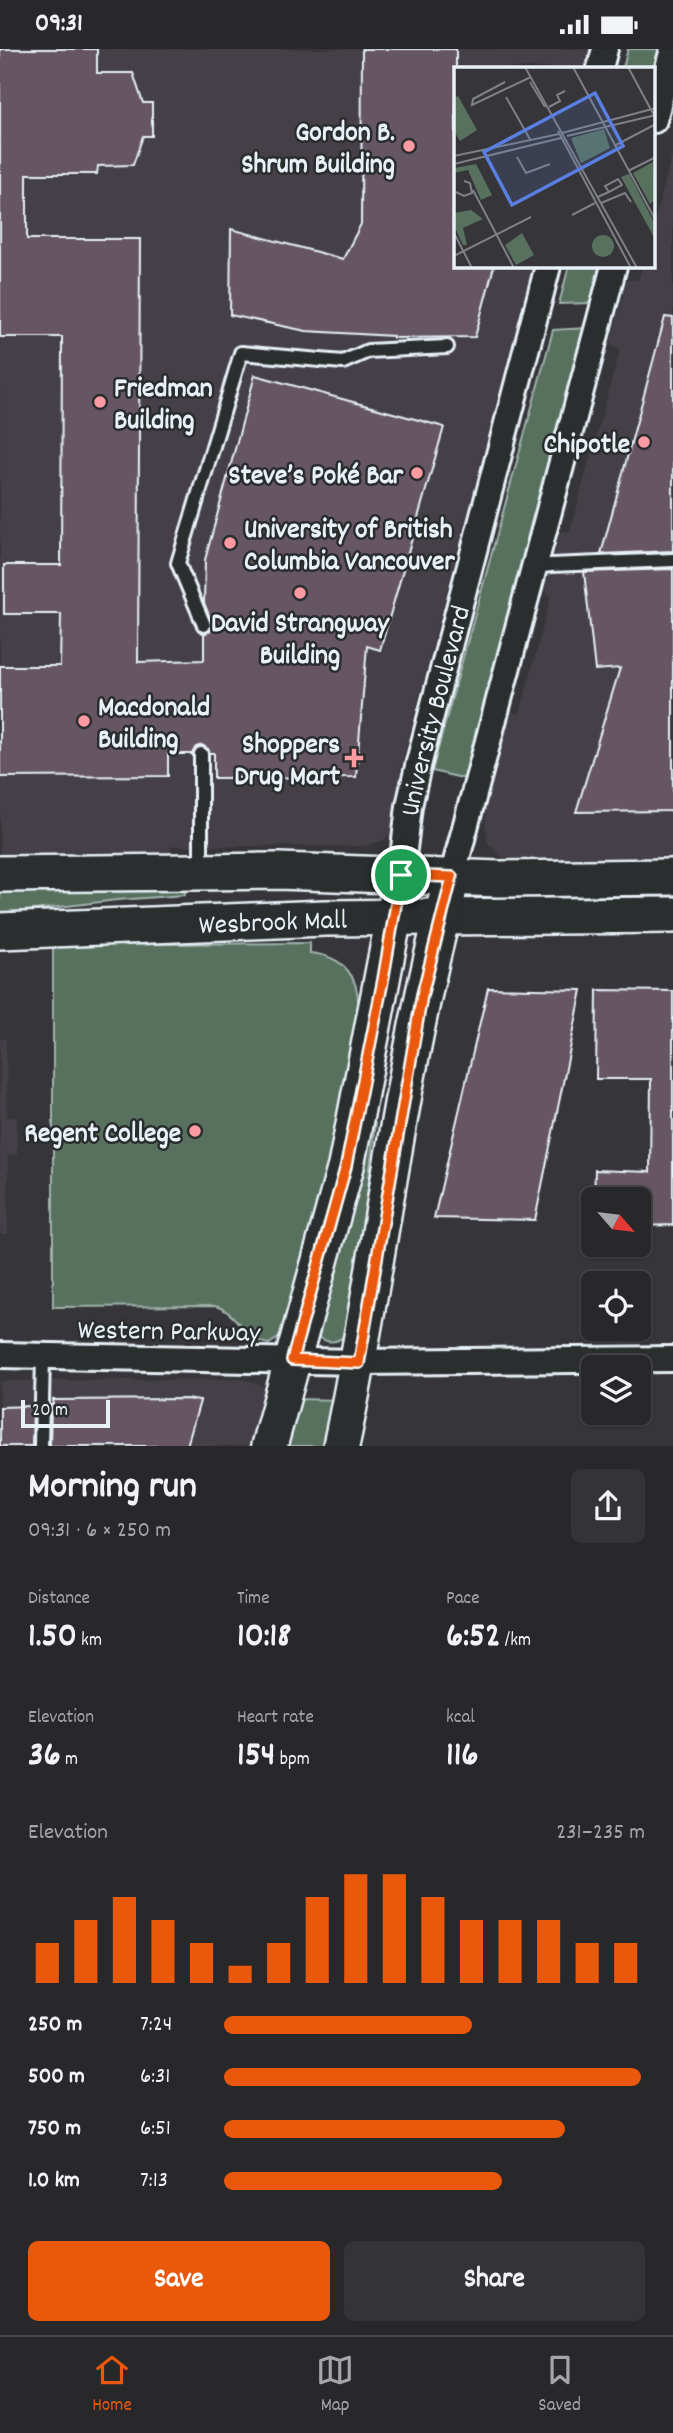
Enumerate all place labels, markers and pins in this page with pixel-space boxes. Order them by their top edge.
place label: Gordon B. Shrum Building [241,115,395,187]
marker: Gordon B. Shrum Building [401,138,417,154]
place label: Friedman Building [114,371,213,443]
marker: Friedman Building [92,394,108,410]
place label: Chipotle [544,427,630,467]
marker: Chipotle [636,434,652,450]
place label: Steve’s Poké Bar [228,458,404,498]
marker: Steve’s Poké Bar [409,465,425,481]
place label: University of British Columbia Vancouver [244,512,455,584]
marker: University of British Columbia Vancouver [222,535,238,551]
marker: David Strangway Building [292,585,308,601]
place label: David Strangway Building [211,606,391,678]
place label: Macdonald Building [98,690,210,762]
marker: Macdonald Building [76,713,92,729]
place label: Shoppers Drug Mart [234,727,341,799]
marker: Shoppers Drug Mart [346,750,362,766]
pin [371,845,431,905]
place label: Regent College [24,1116,181,1156]
marker: Regent College [187,1123,203,1139]

